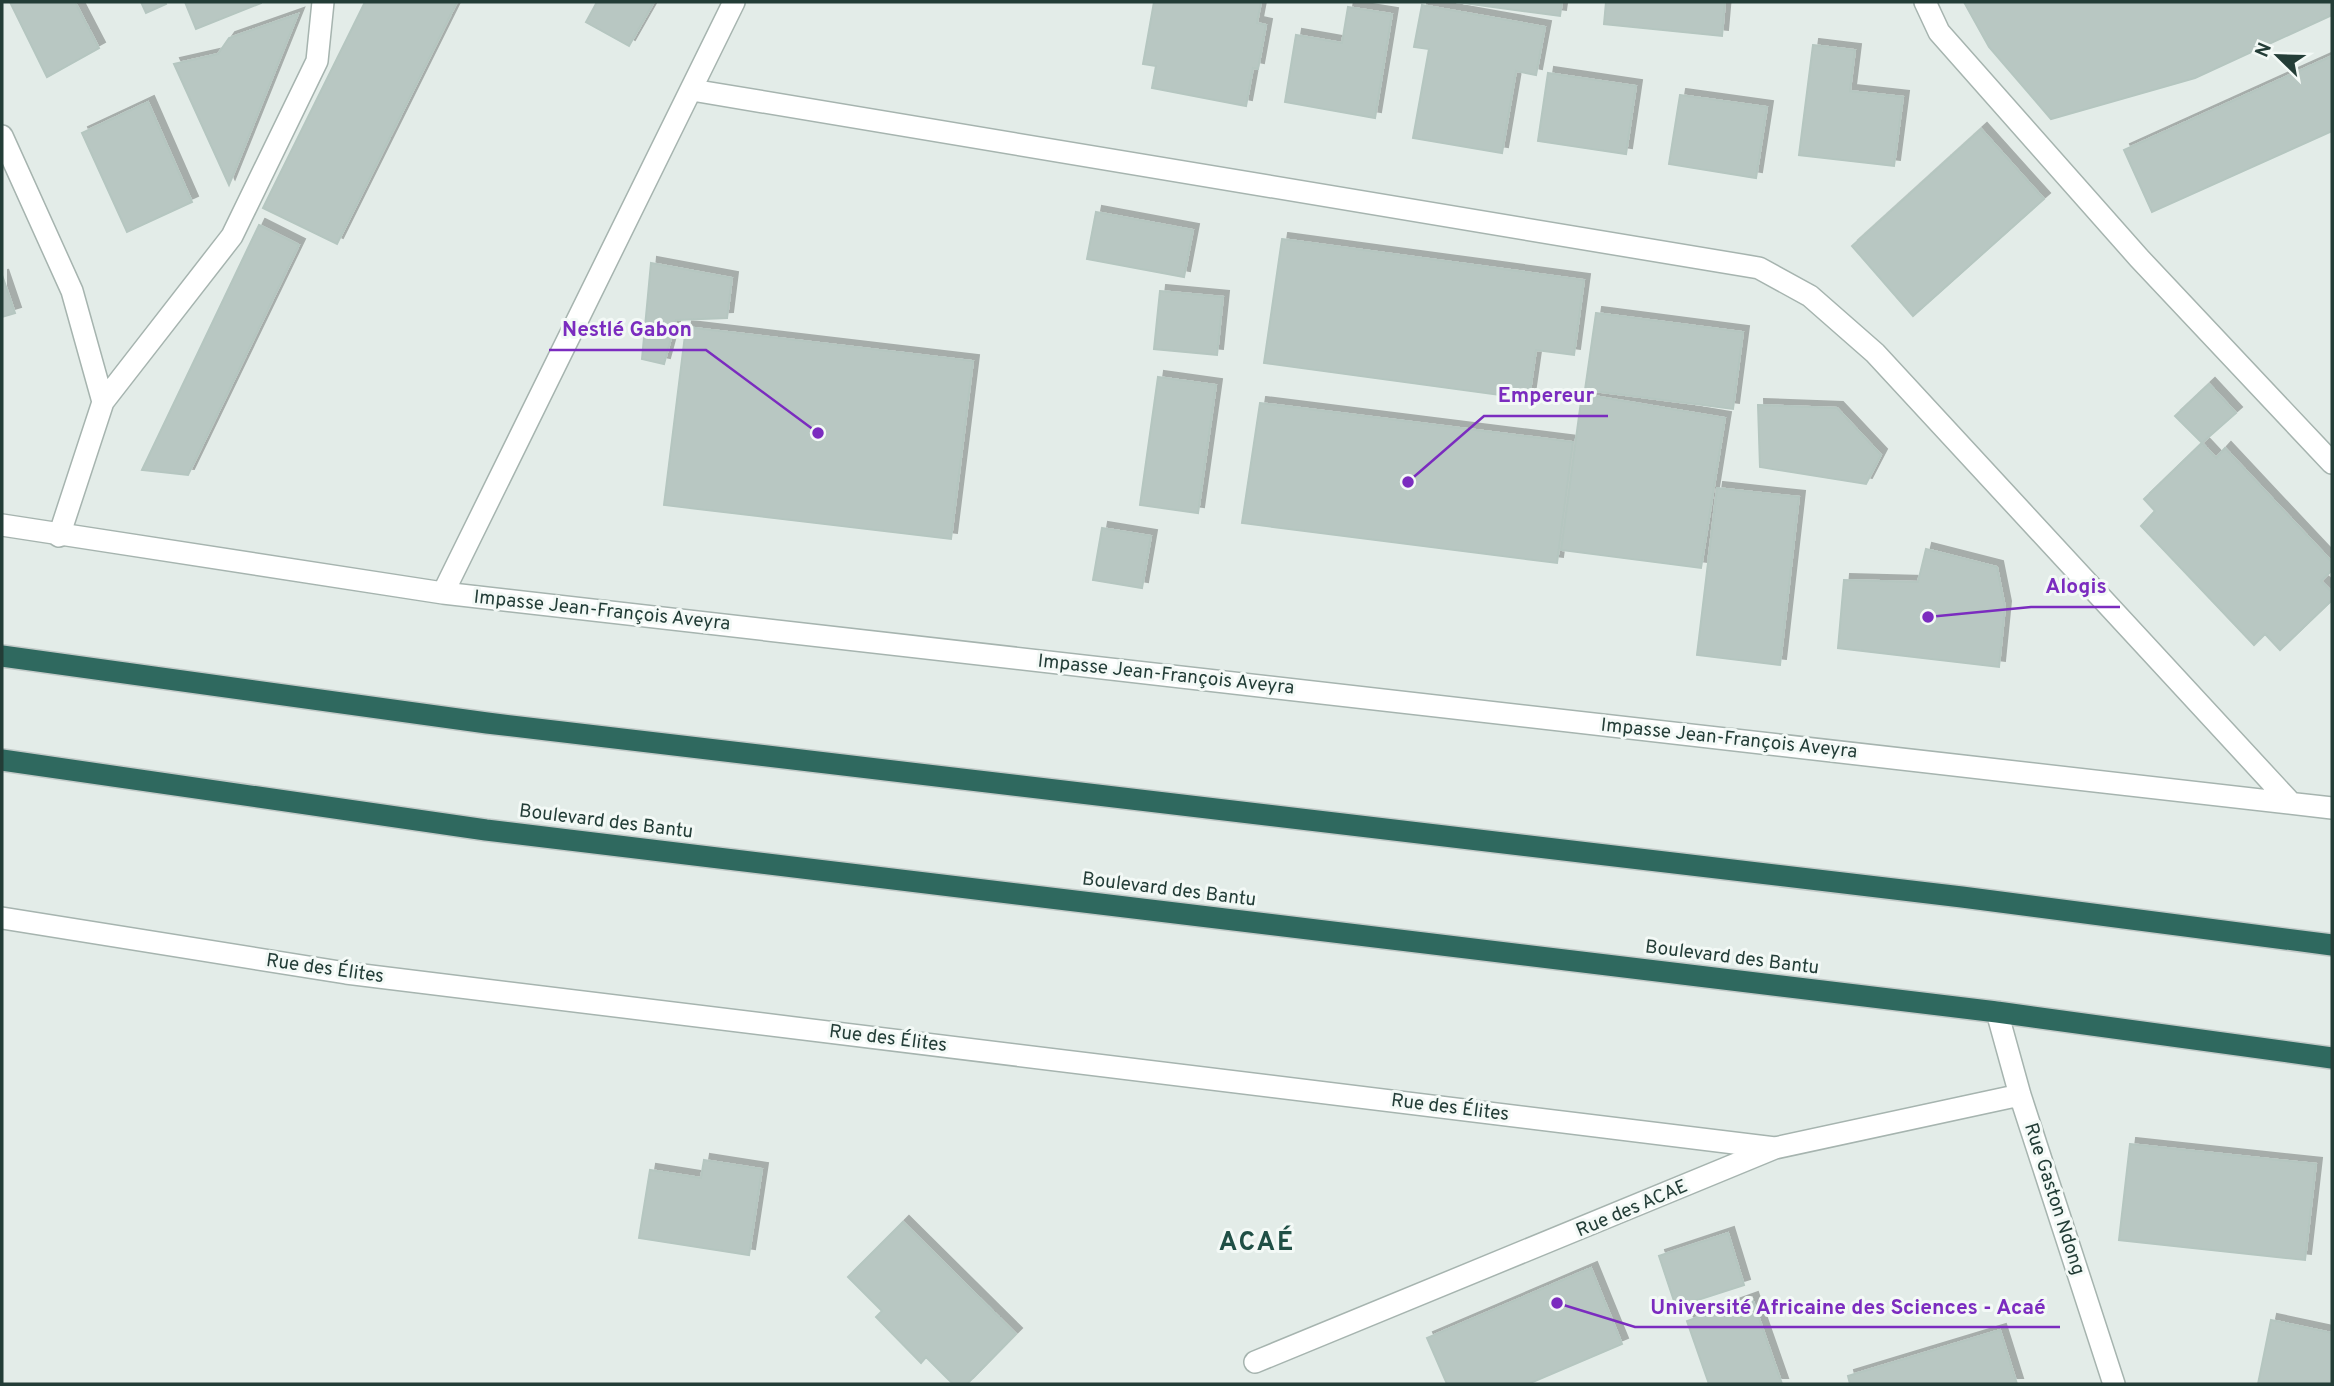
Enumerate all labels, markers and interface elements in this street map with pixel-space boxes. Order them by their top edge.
north arrow [2243,21,2313,91]
text: N [2250,39,2278,61]
callout: Nestlé Gabon [549,308,706,350]
text: Nestlé Gabon [562,317,692,344]
callout: Empereur [1484,374,1608,416]
text: Empereur [1498,383,1595,410]
callout: Alogis [2031,565,2120,607]
text: Alogis [2045,574,2107,601]
street label: Impasse Jean-François Aveyra [473,586,731,636]
street label: Impasse Jean-François Aveyra [1037,650,1295,700]
street label: Impasse Jean-François Aveyra [1600,714,1858,764]
street label: Boulevard des Bantu [518,799,694,845]
street label: Boulevard des Bantu [1081,867,1257,913]
street label: Boulevard des Bantu [1644,935,1820,981]
street label: Rue des Élites [264,948,386,989]
street label: Rue des Élites [828,1019,949,1058]
street label: Rue des Élites [1390,1088,1511,1127]
street label: Rue Gaston Ndong [2018,1120,2090,1278]
street label: Rue des ACAE [1573,1175,1691,1243]
district label: ACAÉ [1219,1225,1295,1260]
callout: Université Africaine des Sciences - Acaé [1635,1285,2060,1327]
text: Université Africaine des Sciences - Acaé [1650,1295,2046,1322]

